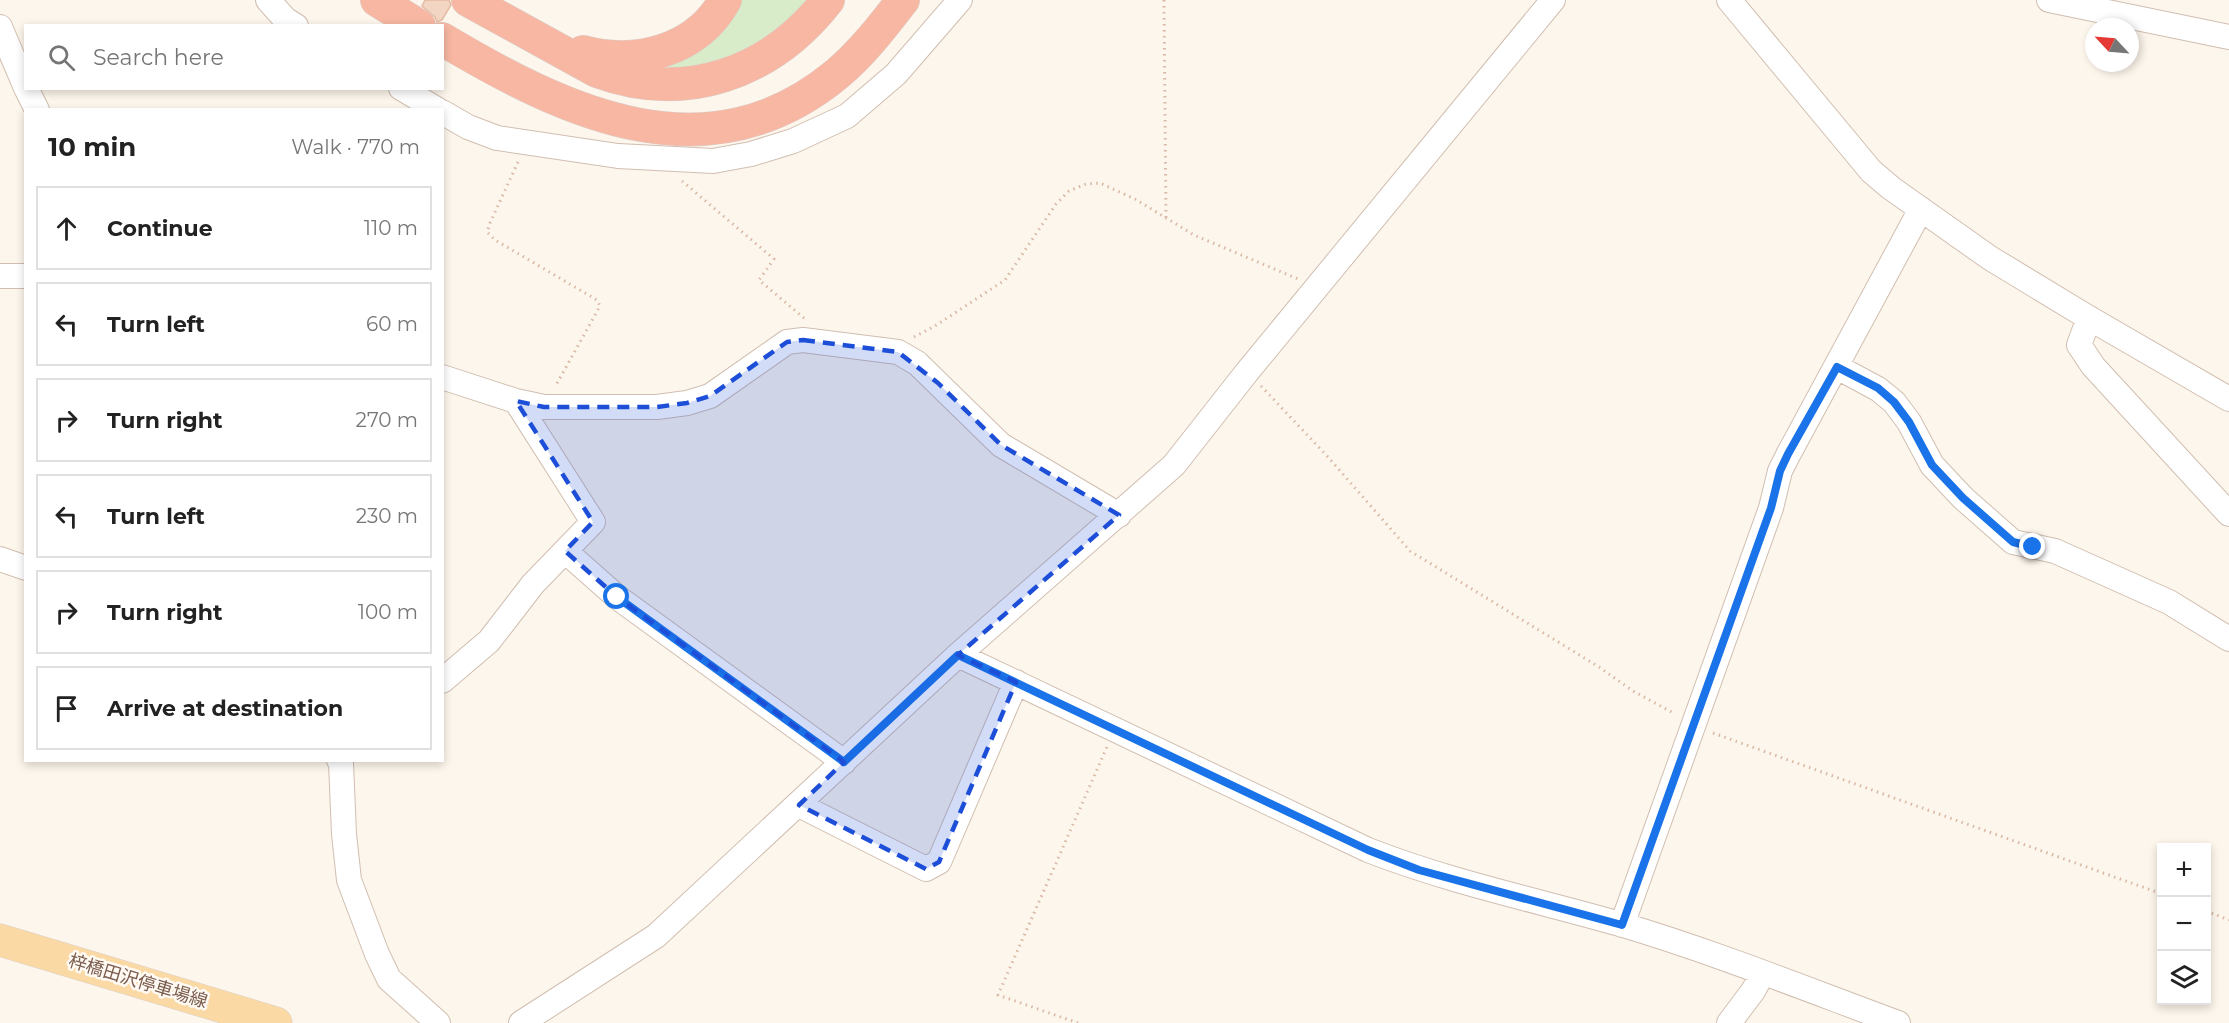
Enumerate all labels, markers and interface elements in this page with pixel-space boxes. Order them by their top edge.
north arrow [2085,18,2139,72]
search box [24,24,444,90]
icon: search [45,41,78,74]
text: Search here [93,44,224,71]
text: 10 min [48,131,136,163]
text: Walk · 770 m [291,135,420,159]
icon: ahead [50,212,83,245]
text: Continue [107,215,213,242]
text: 110 m [364,216,418,240]
icon: left [50,308,83,341]
text: Turn left [107,311,205,338]
text: 60 m [366,312,418,336]
icon: right [50,404,83,437]
text: Turn right [107,407,222,434]
text: 270 m [356,408,418,432]
icon: left [50,500,83,533]
text: Turn left [107,503,205,530]
text: 230 m [356,504,418,528]
route end [2019,533,2045,559]
route start [603,583,629,609]
icon: right [50,596,83,629]
text: Turn right [107,599,222,626]
text: 100 m [358,600,418,624]
icon: arrive [50,692,83,725]
text: Arrive at destination [107,695,343,722]
map controls [2157,843,2211,1005]
button: + [2157,843,2211,897]
button: − [2157,897,2211,951]
street label: 梓橋田沢停車場線 [66,949,210,1013]
button: layers [2157,951,2211,1005]

